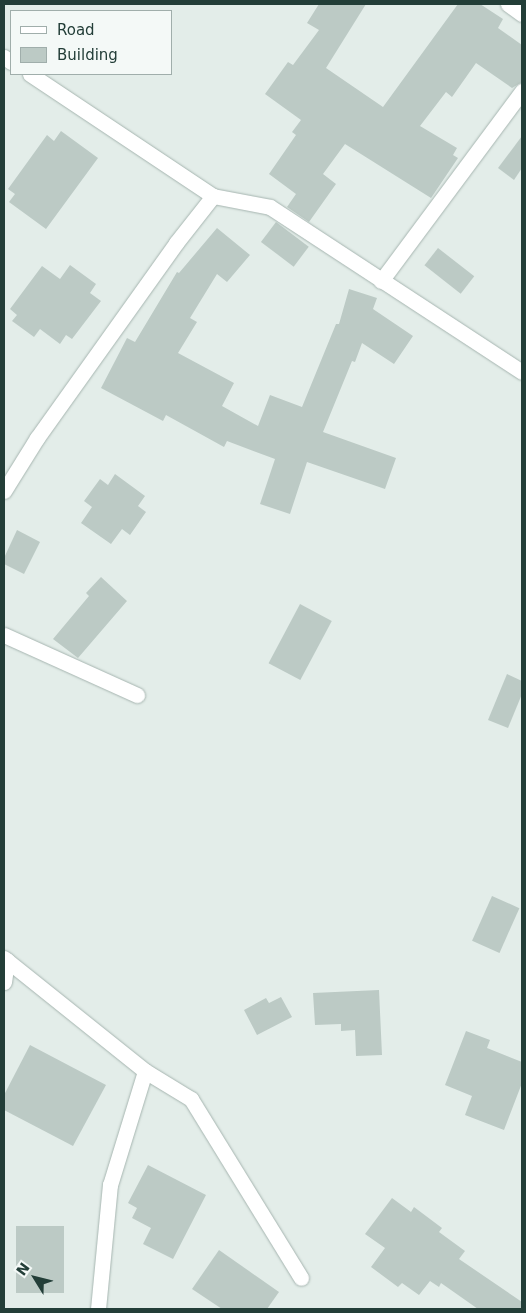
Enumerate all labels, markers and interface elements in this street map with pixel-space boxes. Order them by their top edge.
legend [10,10,172,75]
text: Road [57,21,95,39]
text: Building [57,46,118,64]
north arrow [10,1253,60,1303]
text: N [13,1260,33,1279]

